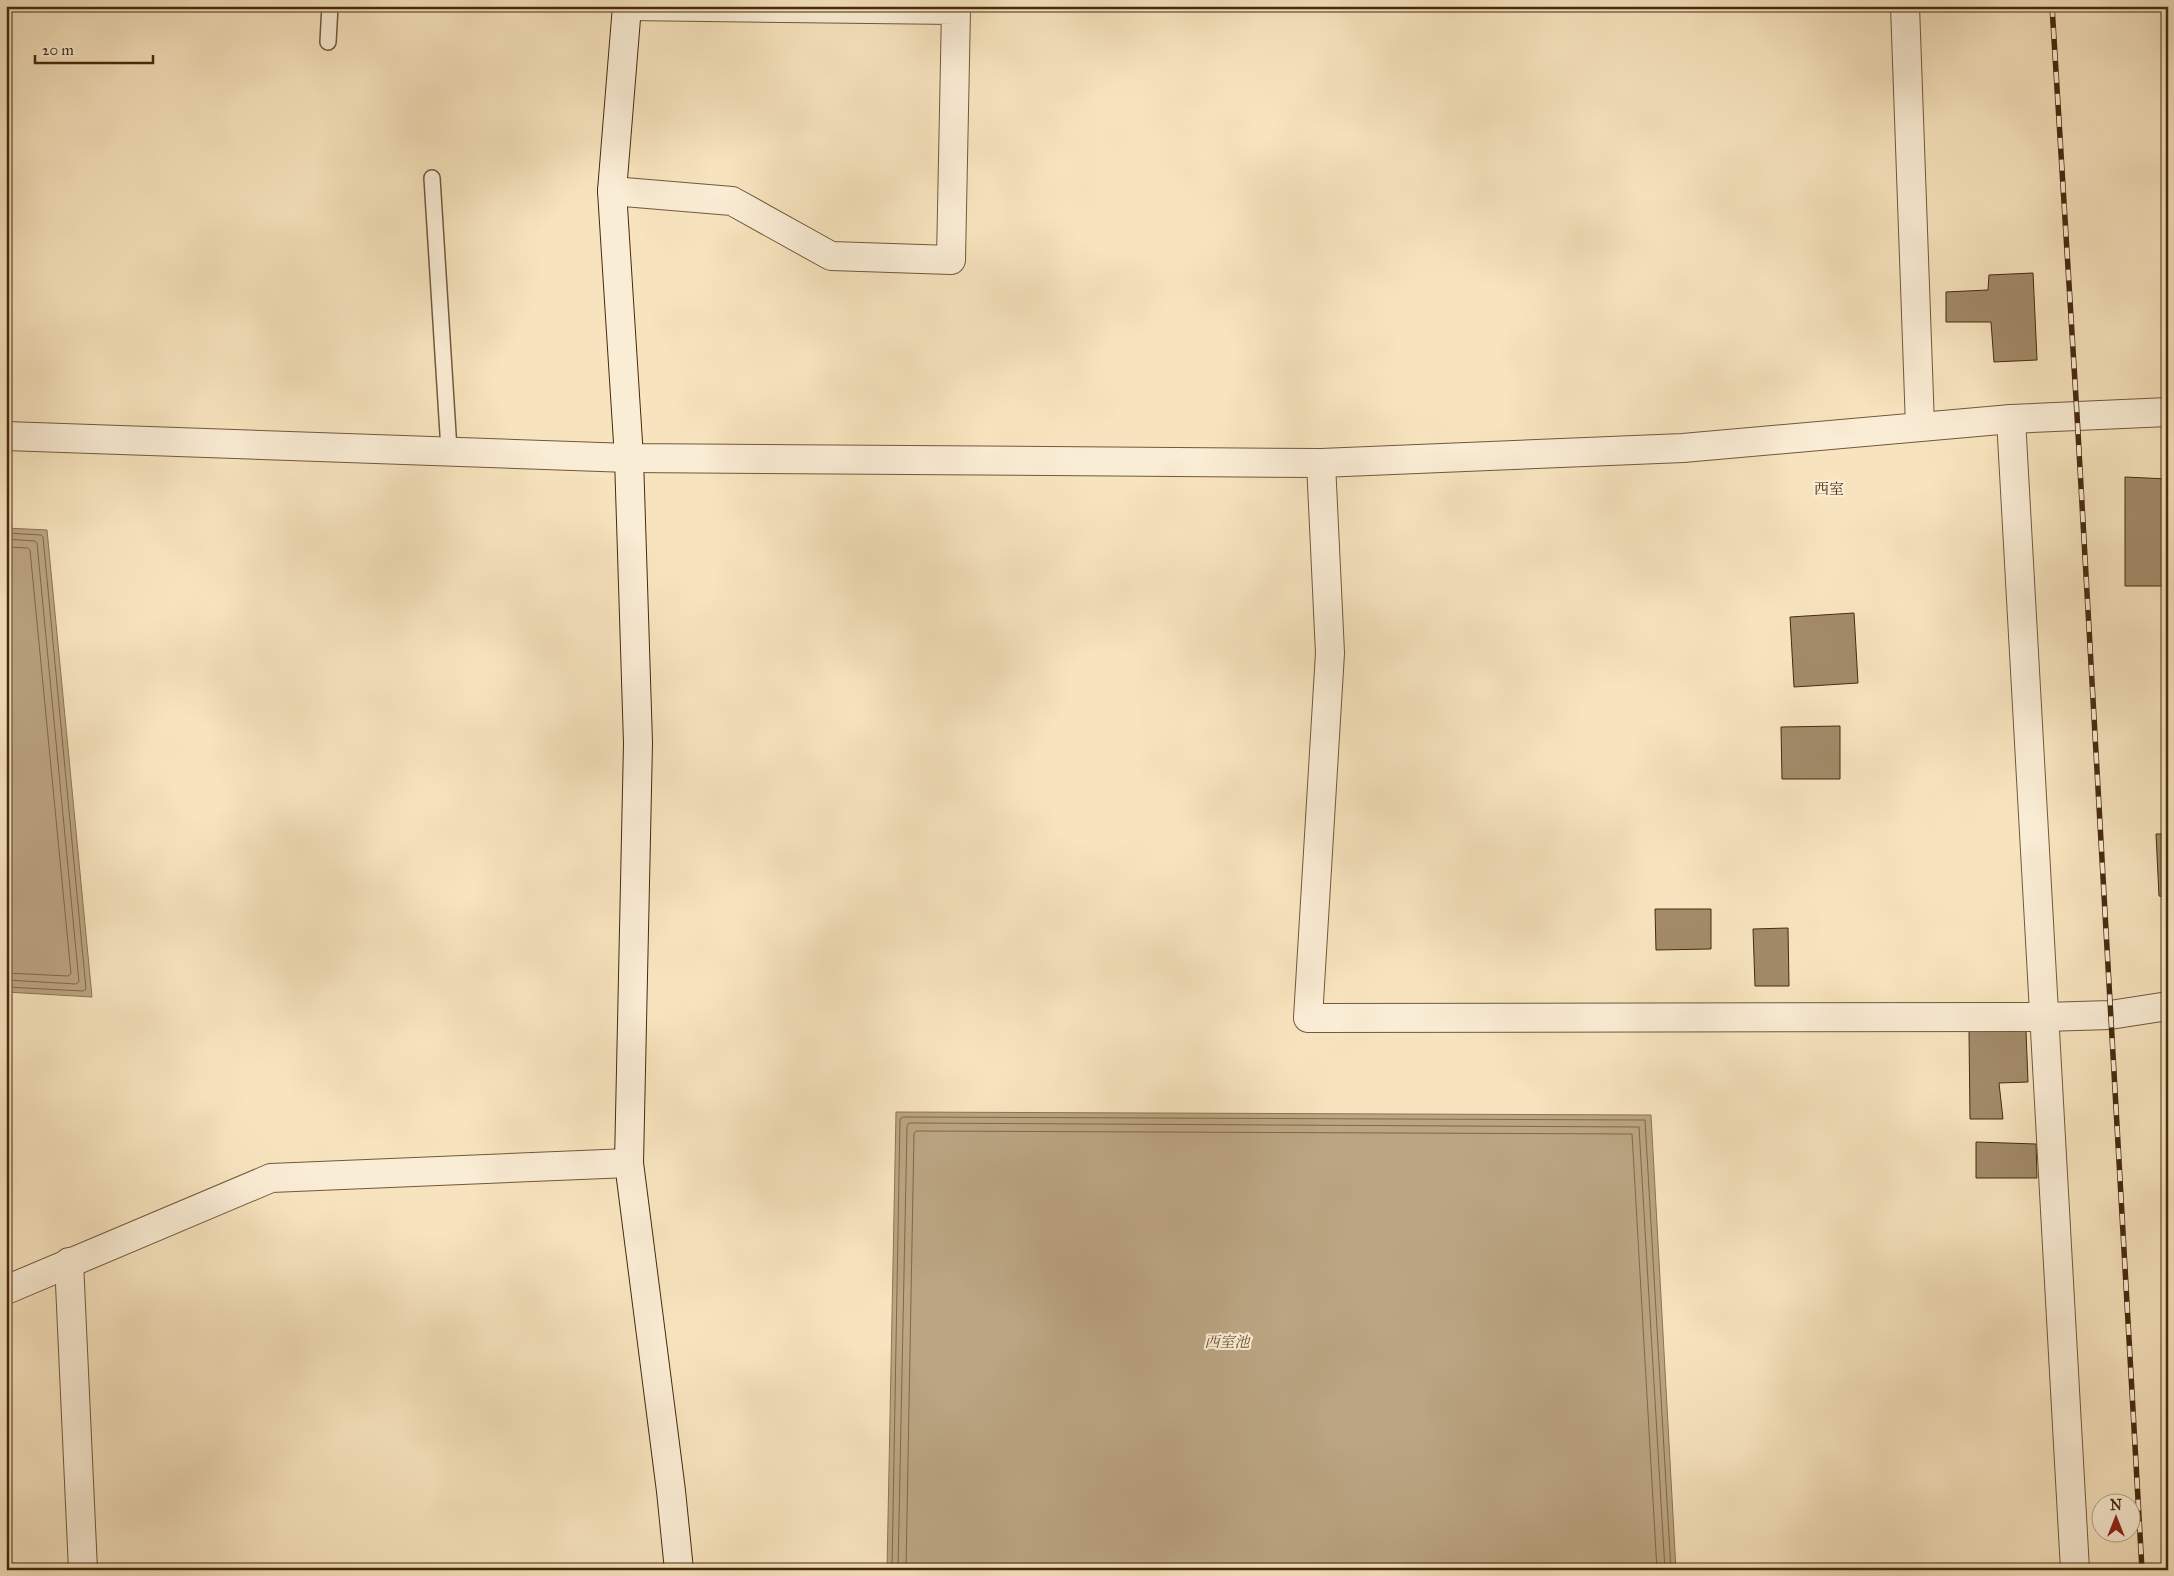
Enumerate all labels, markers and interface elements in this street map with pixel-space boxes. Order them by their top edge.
scale bar [35,32,152,64]
text: 20 m [42,41,74,59]
district label: 西室 [1814,480,1844,498]
water label: 西室池 [1204,1333,1251,1351]
north arrow [2092,1494,2142,1544]
text: N [2110,1497,2122,1514]

